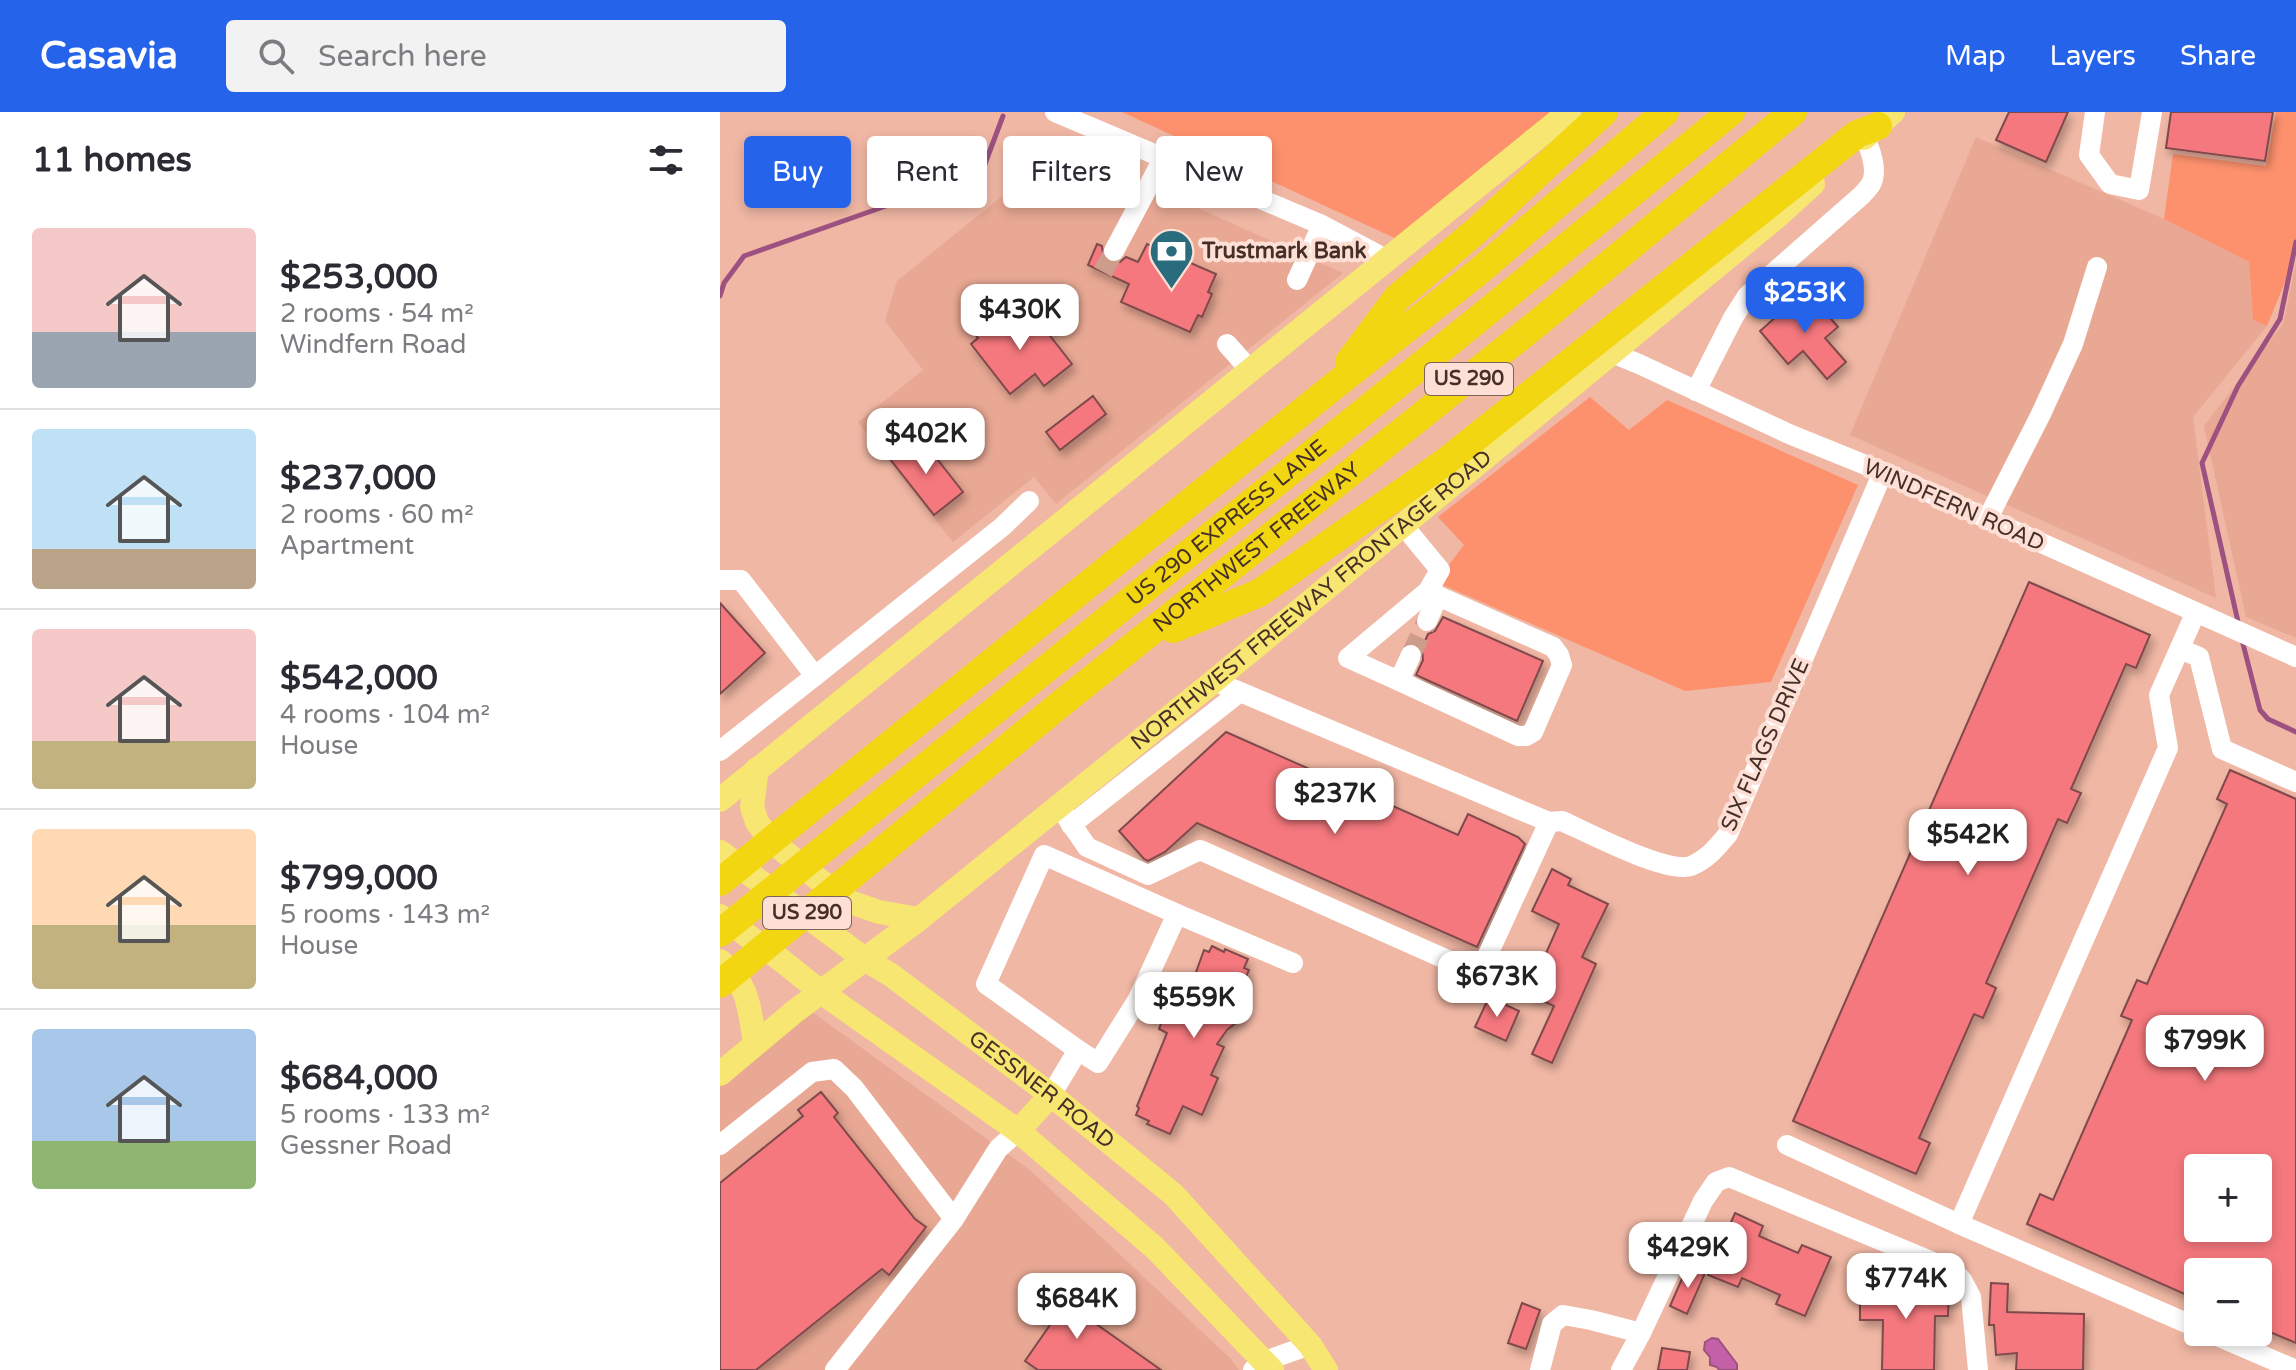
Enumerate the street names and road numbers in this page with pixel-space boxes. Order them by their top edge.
road number: US 290 [1425,363,1513,395]
street label: US 290 EXPRESS LANE [1121,434,1332,611]
street label: NORTHWEST FREEWAY FRONTAGE ROAD [1126,444,1497,756]
street label: WINDFERN ROAD [1860,453,2048,557]
street label: NORTHWEST FREEWAY [1148,457,1366,638]
street label: SIX FLAGS DRIVE [1715,655,1815,835]
road number: US 290 [763,897,851,929]
street label: GESSNER ROAD [964,1025,1120,1154]

